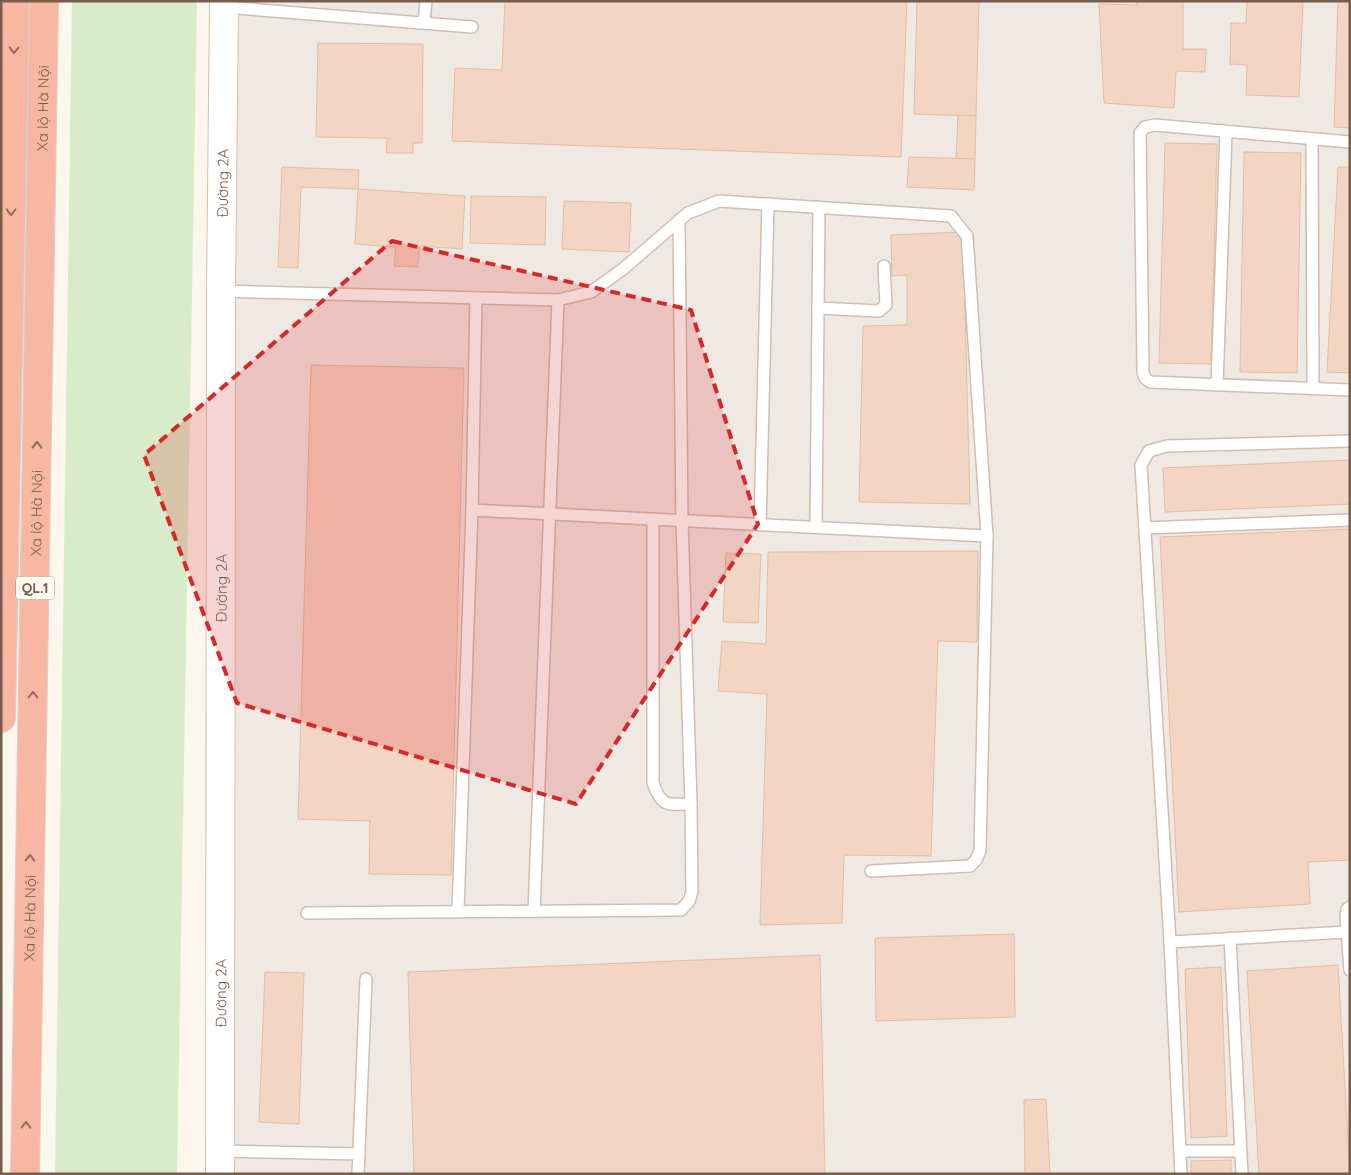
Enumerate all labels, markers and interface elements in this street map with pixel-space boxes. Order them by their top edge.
one-way arrow [9,46,19,54]
street label: Xa lộ Hà Nội [32,65,52,151]
street label: Đường 2A [212,148,232,217]
one-way arrow [6,209,16,217]
one-way arrow [32,441,42,448]
street label: Xa lộ Hà Nội [26,470,46,556]
street label: Đường 2A [211,553,230,622]
road number: QL.1 [16,576,54,600]
one-way arrow [28,691,38,698]
one-way arrow [25,853,35,861]
street label: Xa lộ Hà Nội [19,875,39,961]
street label: Đường 2A [211,958,230,1027]
one-way arrow [21,1121,31,1128]

